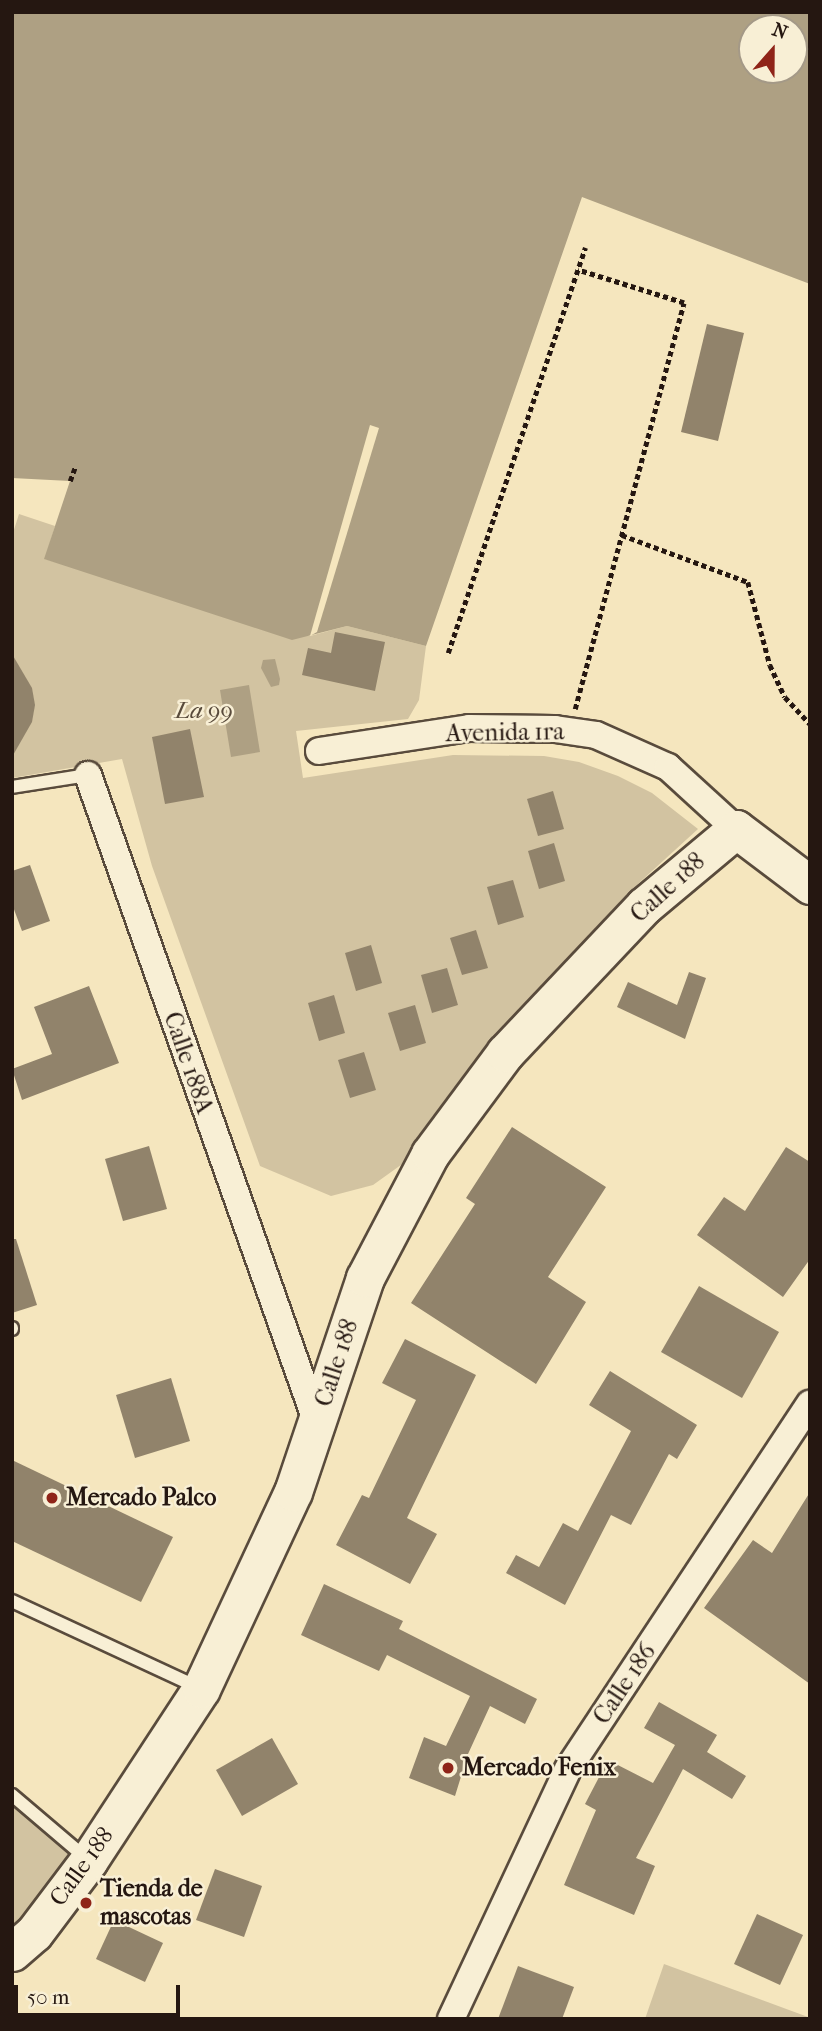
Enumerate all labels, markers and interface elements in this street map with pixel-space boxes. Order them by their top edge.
north arrow [738,14,808,84]
text: N [769,18,790,44]
park label: La 99 [175,697,233,725]
street label: Avenida 1ra [446,718,564,748]
street label: Calle 188 [625,847,711,929]
street label: Calle 188A [157,1008,219,1118]
street label: Calle 188 [309,1316,365,1410]
place label: Mercado Palco [66,1484,216,1512]
marker: Mercado Palco [44,1490,60,1506]
street label: Calle 186 [588,1638,662,1730]
place label: Mercado Fenix [462,1754,616,1782]
marker: Mercado Fenix [440,1760,456,1776]
street label: Calle 188 [44,1822,120,1912]
place label: Tienda de mascotas [100,1875,203,1931]
marker: Tienda de mascotas [78,1895,94,1911]
scale bar [18,1972,184,2016]
text: 50 m [27,1985,70,2009]

